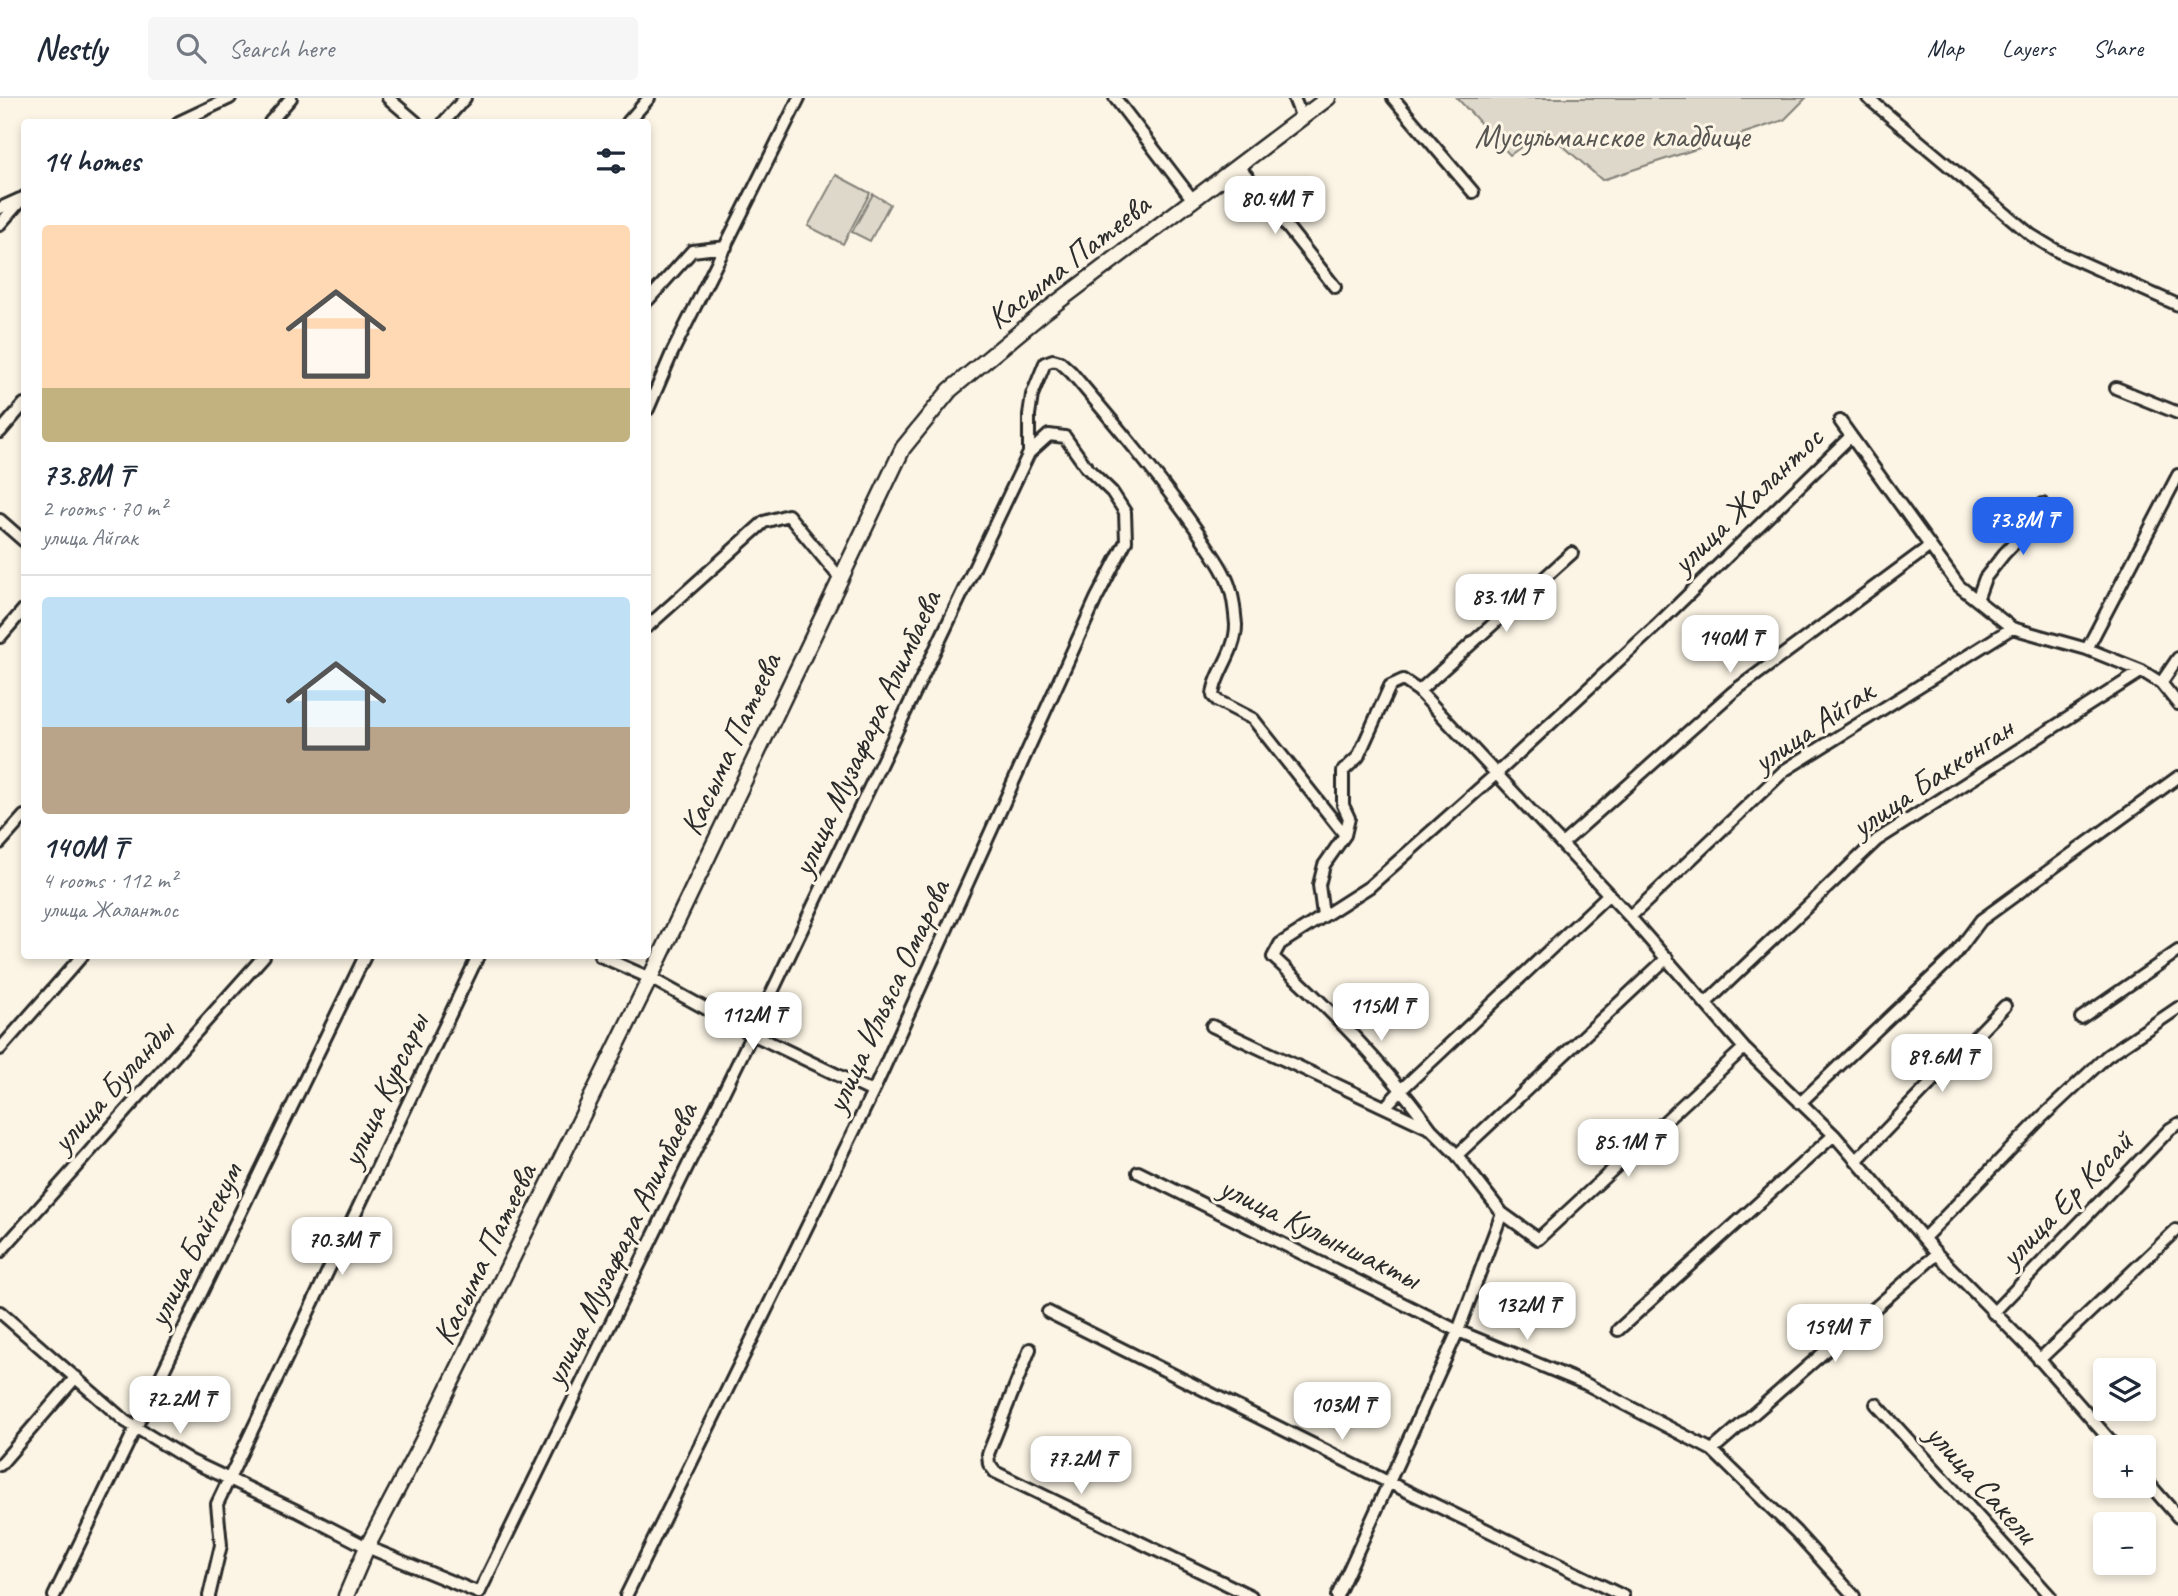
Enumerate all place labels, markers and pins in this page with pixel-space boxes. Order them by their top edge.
pin: 80.4M ₸ [1210,176,1340,236]
pin: 73.8M ₸ [1958,498,2088,557]
pin: 83.1M ₸ [1441,574,1571,634]
pin: 140M ₸ [1673,616,1787,675]
pin: 115M ₸ [1324,984,1438,1043]
pin: 112M ₸ [696,992,810,1052]
pin: 89.6M ₸ [1877,1034,2007,1094]
pin: 85.1M ₸ [1563,1119,1693,1179]
pin: 70.3M ₸ [277,1218,407,1277]
pin: 132M ₸ [1470,1282,1584,1342]
pin: 159M ₸ [1778,1304,1892,1364]
pin: 72.2M ₸ [115,1376,245,1436]
pin: 103M ₸ [1285,1382,1399,1442]
pin: 77.2M ₸ [1016,1436,1146,1496]

